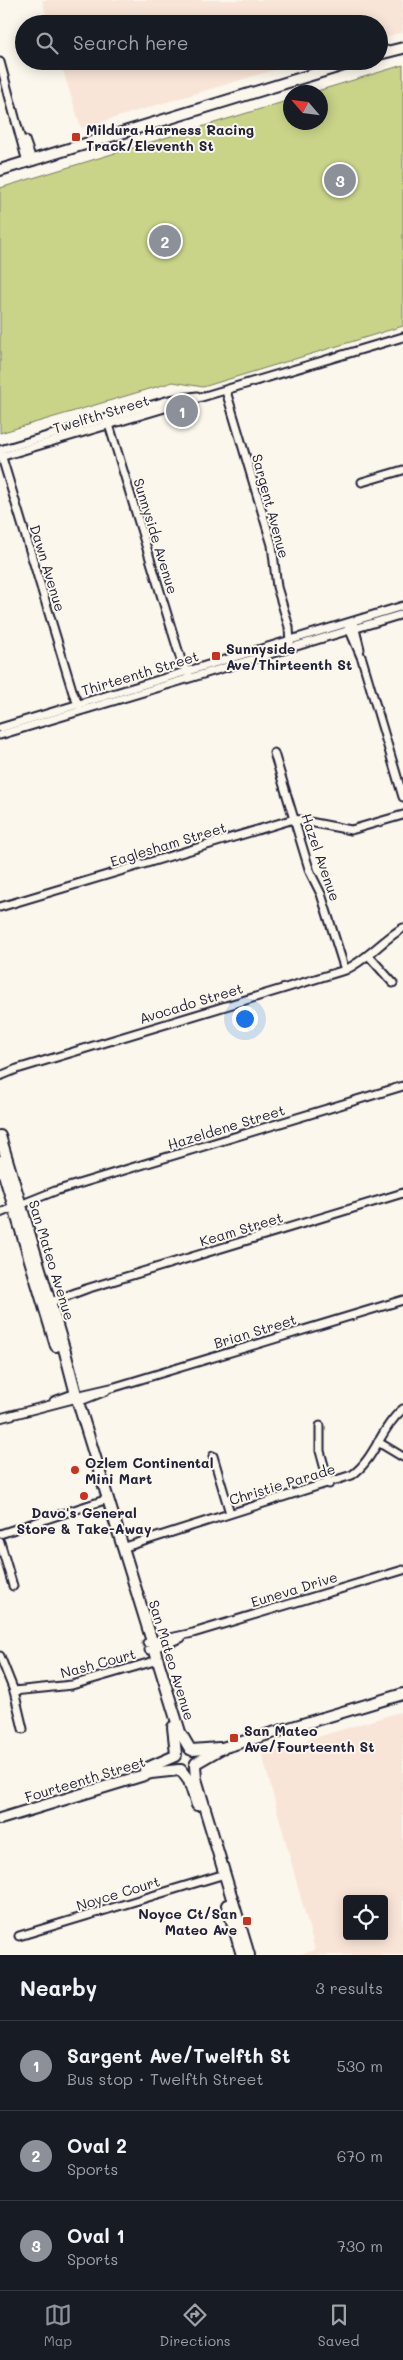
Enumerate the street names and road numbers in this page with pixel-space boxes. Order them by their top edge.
street label: Twelfth Street [51,390,151,438]
street label: Sargent Avenue [248,452,294,560]
street label: Sunnyside Avenue [129,476,183,596]
street label: Dawn Avenue [26,522,70,614]
street label: Thirteenth Street [79,646,201,700]
street label: Hazel Avenue [297,811,345,903]
street label: Eaglesham Street [108,817,228,871]
street label: Avocado Street [137,978,245,1028]
street label: Hazeldene Street [165,1100,287,1154]
street label: San Mateo Avenue [25,1198,79,1322]
street label: Keam Street [197,1207,285,1251]
street label: Brian Street [211,1309,299,1353]
street label: Christie Parade [227,1459,337,1509]
street label: Euneva Drive [248,1567,340,1611]
street label: San Mateo Avenue [145,1598,199,1722]
street label: Nash Court [58,1644,138,1682]
street label: Fourteenth Street [22,1752,148,1806]
street label: Noyce Court [74,1871,162,1915]

